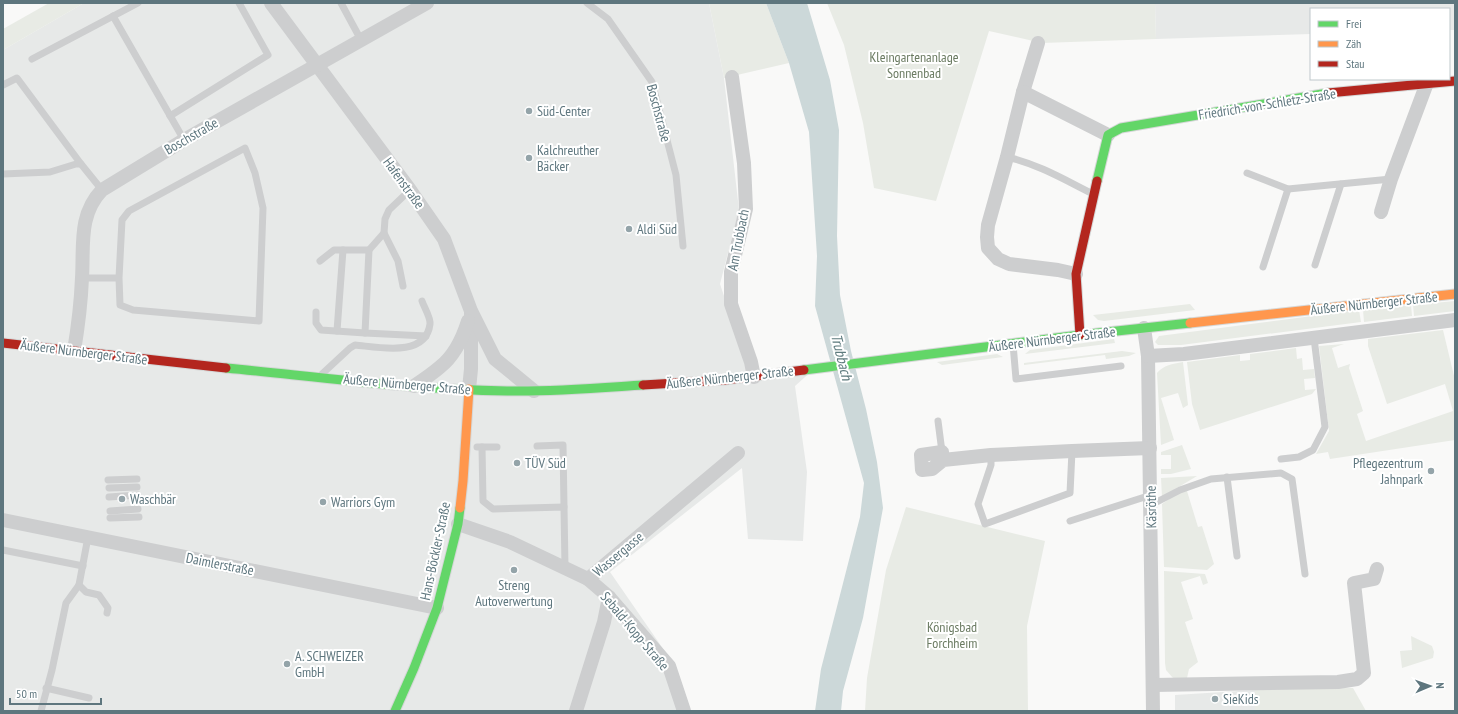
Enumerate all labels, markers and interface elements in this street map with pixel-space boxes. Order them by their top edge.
legend [1310,8,1450,80]
text: Frei [1346,16,1362,31]
text: Zäh [1346,36,1361,51]
park label: Kleingartenanlage Sonnenbad [869,48,959,82]
text: Stau [1346,56,1364,71]
street label: Boschstraße [643,82,675,144]
street label: Friedrich-von-Schletz-Straße [1197,84,1337,124]
place label: Süd-Center [537,102,591,120]
marker: Süd-Center [524,106,534,116]
street label: Boschstraße [161,113,221,159]
place label: Kalchreuther Bäcker [537,141,599,175]
marker: Kalchreuther Bäcker [524,153,534,163]
street label: Hafenstraße [379,154,429,212]
street label: Am Trubbach [723,208,753,272]
place label: Aldi Süd [637,220,677,238]
marker: Aldi Süd [624,224,634,234]
street label: Äußere Nürnberger Straße [1310,287,1439,319]
street label: Äußere Nürnberger Straße [988,322,1117,356]
water label: Trubbach [827,332,857,383]
street label: Äußere Nürnberger Straße [20,335,149,369]
street label: Äußere Nürnberger Straße [666,361,795,393]
street label: Äußere Nürnberger Straße [343,369,472,399]
place label: TÜV Süd [525,454,566,472]
place label: Pflegezentrum Jahnpark [1353,454,1424,488]
marker: TÜV Süd [512,458,522,468]
marker: Pflegezentrum Jahnpark [1426,466,1436,476]
street label: Käsröthe [1142,485,1160,529]
place label: Waschbär [130,490,176,508]
place label: Warriors Gym [331,493,395,511]
marker: Waschbär [117,494,127,504]
marker: Warriors Gym [318,497,328,507]
street label: Hans-Böckler-Straße [416,500,454,602]
street label: Wassergasse [589,528,647,580]
street label: Daimlerstraße [185,549,256,579]
marker: Streng Autoverwertung [509,565,519,575]
place label: Streng Autoverwertung [475,576,553,610]
street label: Sebald-Kopp-Straße [597,588,673,674]
park label: Königsbad Forchheim [927,618,977,652]
place label: A. SCHWEIZER GmbH [295,647,364,681]
marker: A. SCHWEIZER GmbH [282,659,292,669]
north arrow [1410,666,1450,706]
scale bar [10,680,101,706]
text: N [1433,682,1447,689]
text: 50 m [16,686,37,701]
place label: SieKids [1223,690,1259,708]
marker: SieKids [1210,694,1220,704]

